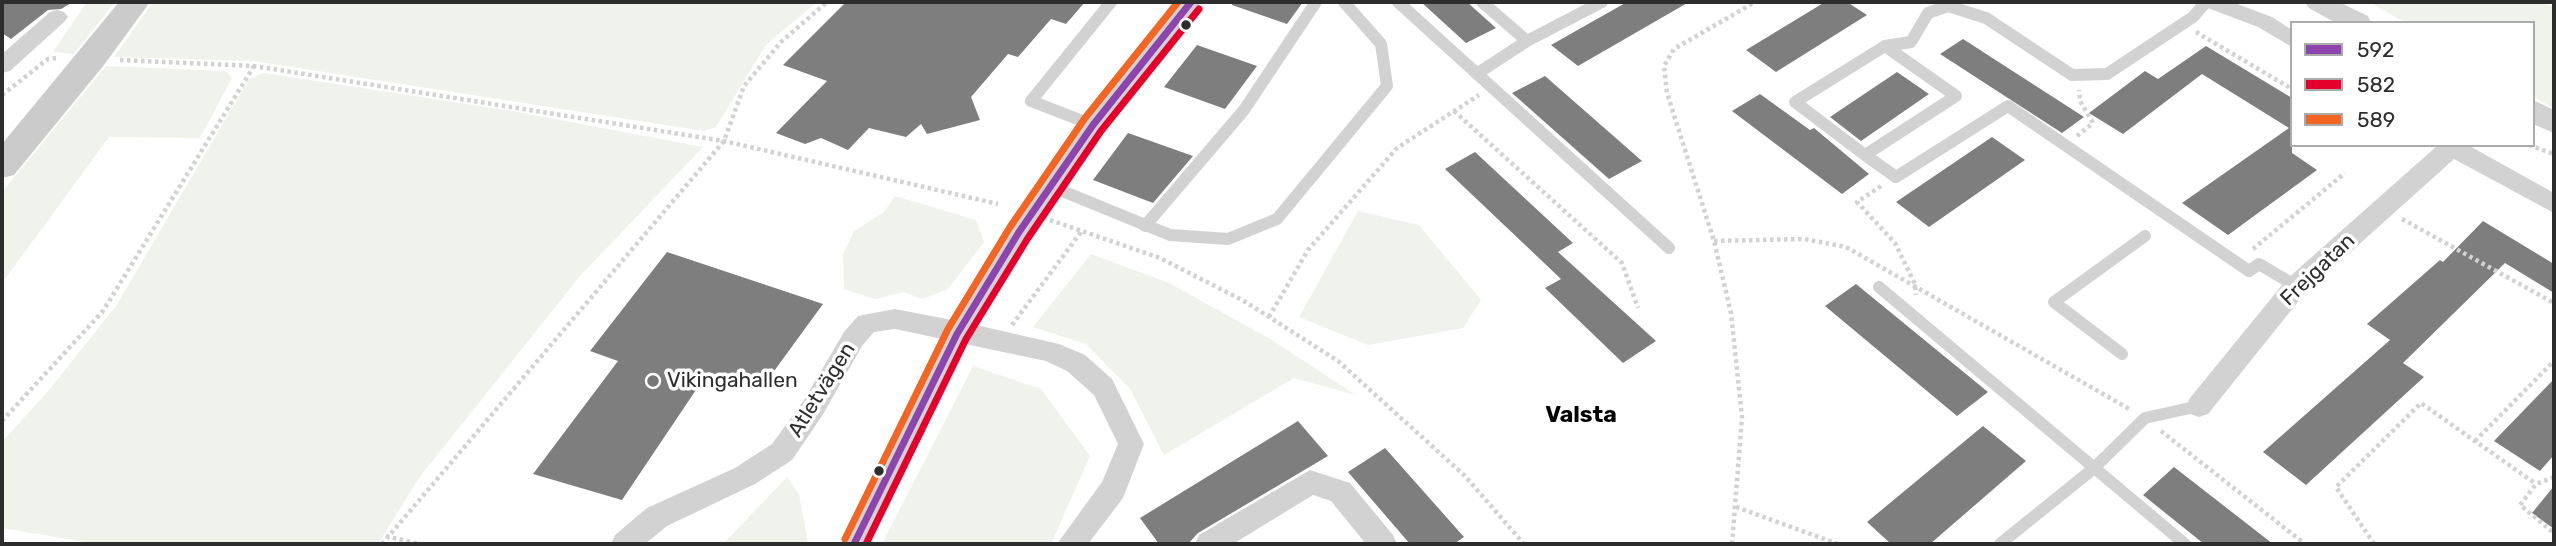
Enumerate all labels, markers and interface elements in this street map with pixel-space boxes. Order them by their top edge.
unlabelled marker [1179,18,1193,32]
legend [2290,21,2535,147]
text: 592 [2357,37,2394,62]
text: 582 [2357,72,2395,97]
text: 589 [2357,107,2395,132]
street label: Frejgatan [2276,228,2360,312]
street label: Atletvägen [783,338,861,442]
place label: Vikingahallen [667,368,798,394]
marker: Vikingahallen [645,373,661,389]
district label: Valsta [1545,401,1617,429]
unlabelled marker [872,464,886,478]

